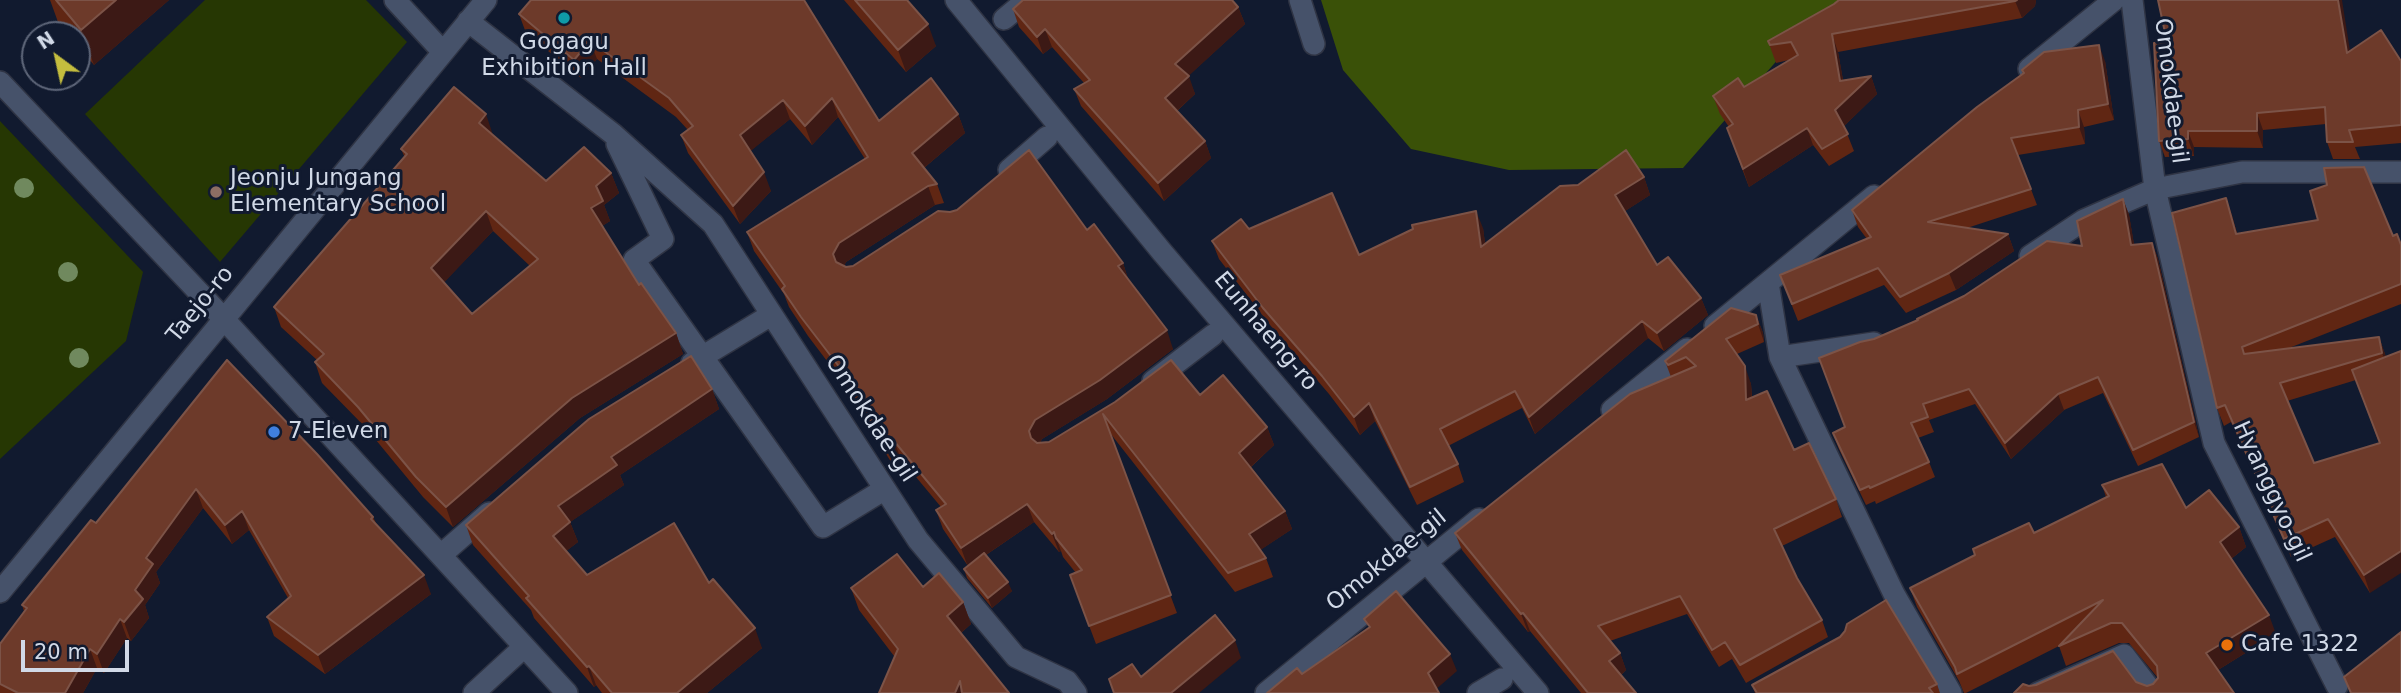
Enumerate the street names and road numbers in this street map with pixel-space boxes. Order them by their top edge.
street label: Omokdae-gil [2147,17,2193,165]
street label: Taejo-ro [162,261,240,349]
street label: Eunhaeng-ro [1207,267,1323,397]
street label: Omokdae-gil [819,350,921,488]
street label: Hyanggyo-gil [2226,417,2316,567]
street label: Omokdae-gil [1321,504,1453,618]

